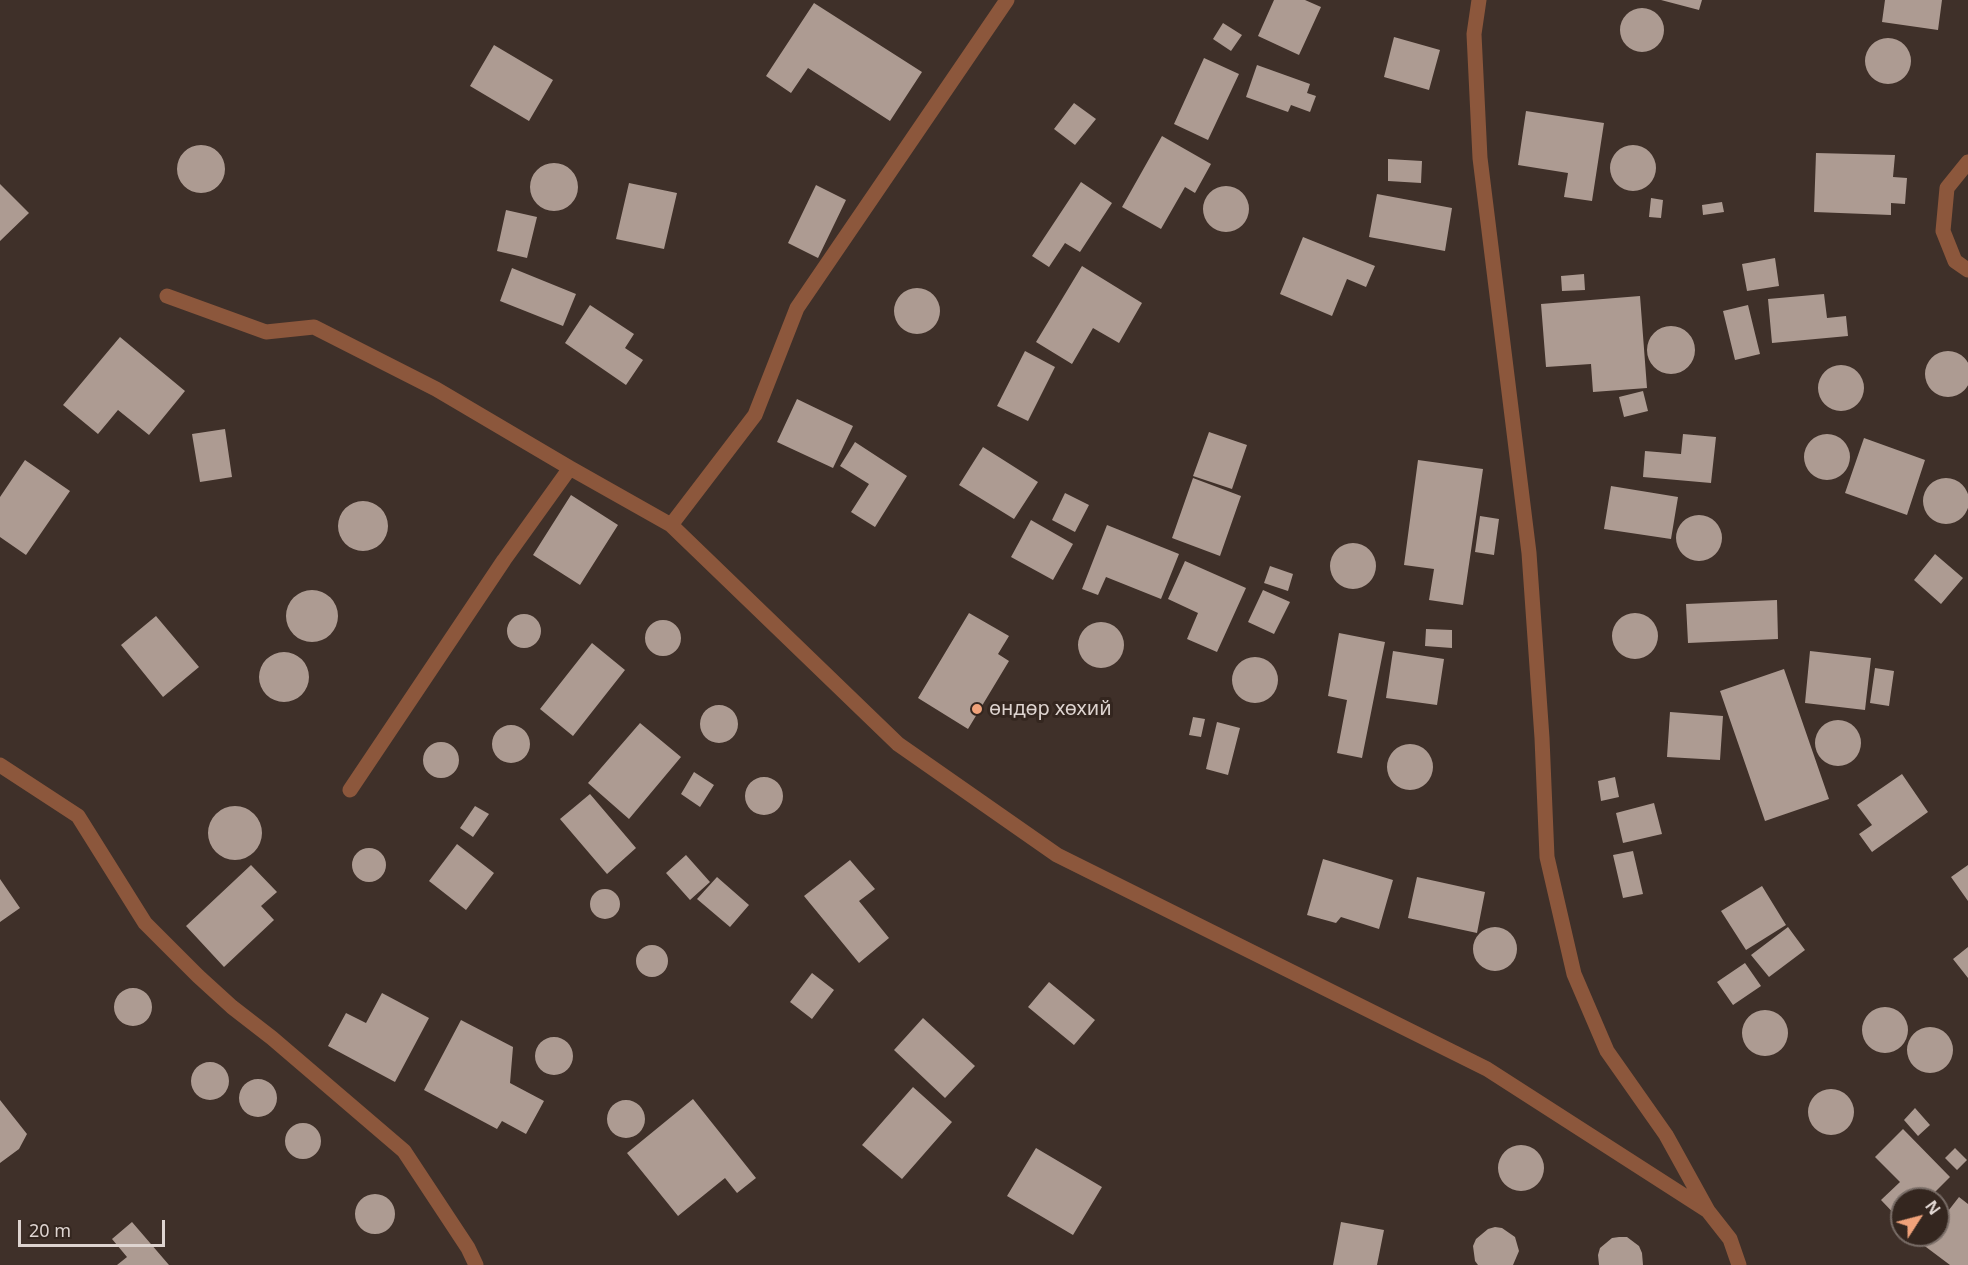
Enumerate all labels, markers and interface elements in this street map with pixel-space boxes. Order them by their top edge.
place label: өндөр хөхий [989,697,1112,721]
marker: өндөр хөхий [970,702,984,716]
north arrow [1890,1187,1950,1247]
text: N [1920,1196,1946,1219]
scale bar [21,1208,168,1246]
text: 20 m [29,1218,71,1242]

